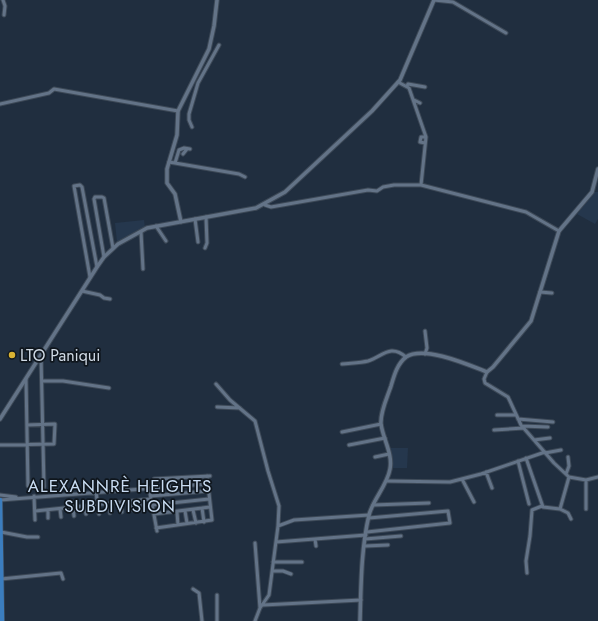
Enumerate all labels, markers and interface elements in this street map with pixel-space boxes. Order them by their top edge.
place label: LTO Paniqui [20,344,100,367]
marker: LTO Paniqui [7,350,17,360]
district label: ALEXANNRÈ HEIGHTS SUBDIVISION [28,474,212,518]

